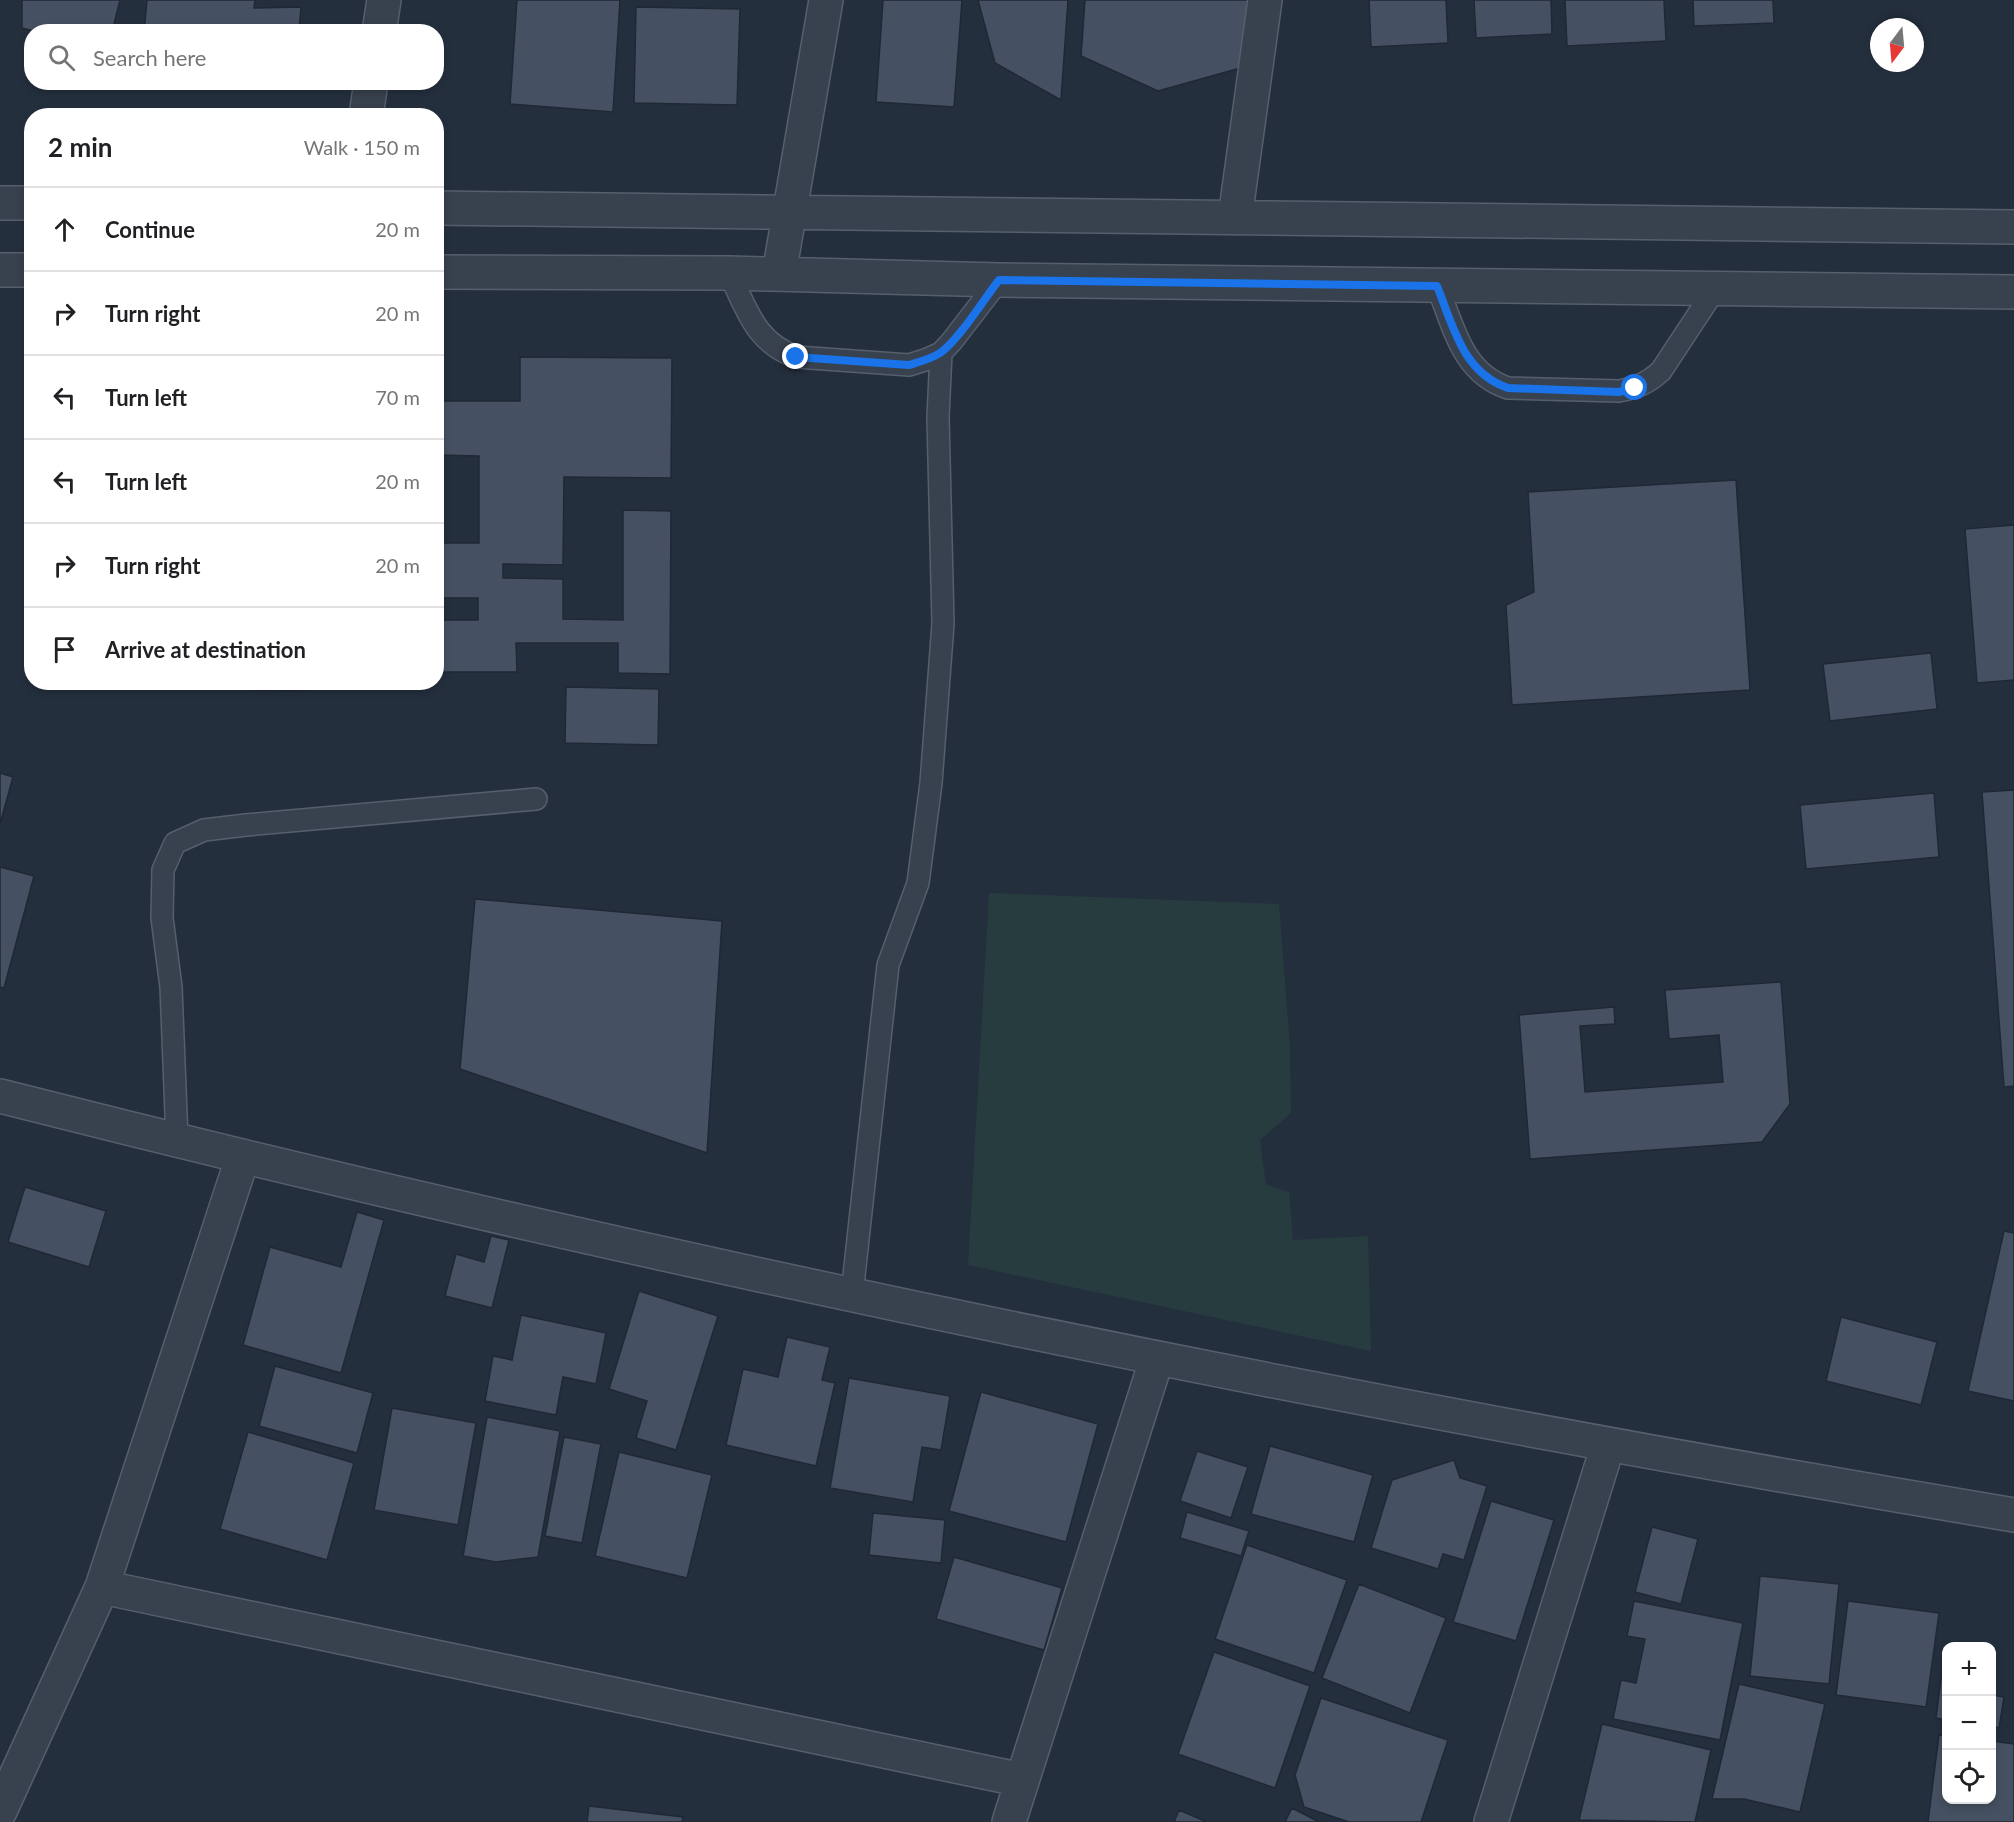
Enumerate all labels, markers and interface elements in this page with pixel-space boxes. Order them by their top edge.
north arrow [1870,18,1924,72]
search box [24,24,444,90]
icon: search [45,41,78,74]
text: Search here [93,44,206,71]
text: 2 min [48,131,112,163]
text: Walk · 150 m [304,135,420,159]
icon: ahead [48,213,81,246]
text: Continue [105,216,195,243]
text: 20 m [375,217,420,241]
icon: right [48,297,81,330]
text: Turn right [105,300,200,327]
text: 20 m [375,301,420,325]
route end [782,343,808,369]
route start [1621,374,1647,400]
icon: left [48,381,81,414]
text: Turn left [105,384,187,411]
text: 70 m [375,385,420,409]
icon: left [48,465,81,498]
text: Turn left [105,468,187,495]
text: 20 m [375,469,420,493]
icon: right [48,549,81,582]
text: Turn right [105,552,200,579]
text: 20 m [375,553,420,577]
icon: arrive [48,633,81,666]
text: Arrive at destination [105,636,306,663]
map controls [1942,1642,1996,1804]
button: + [1942,1642,1996,1696]
button: − [1942,1696,1996,1750]
button: locate [1942,1750,1996,1804]

